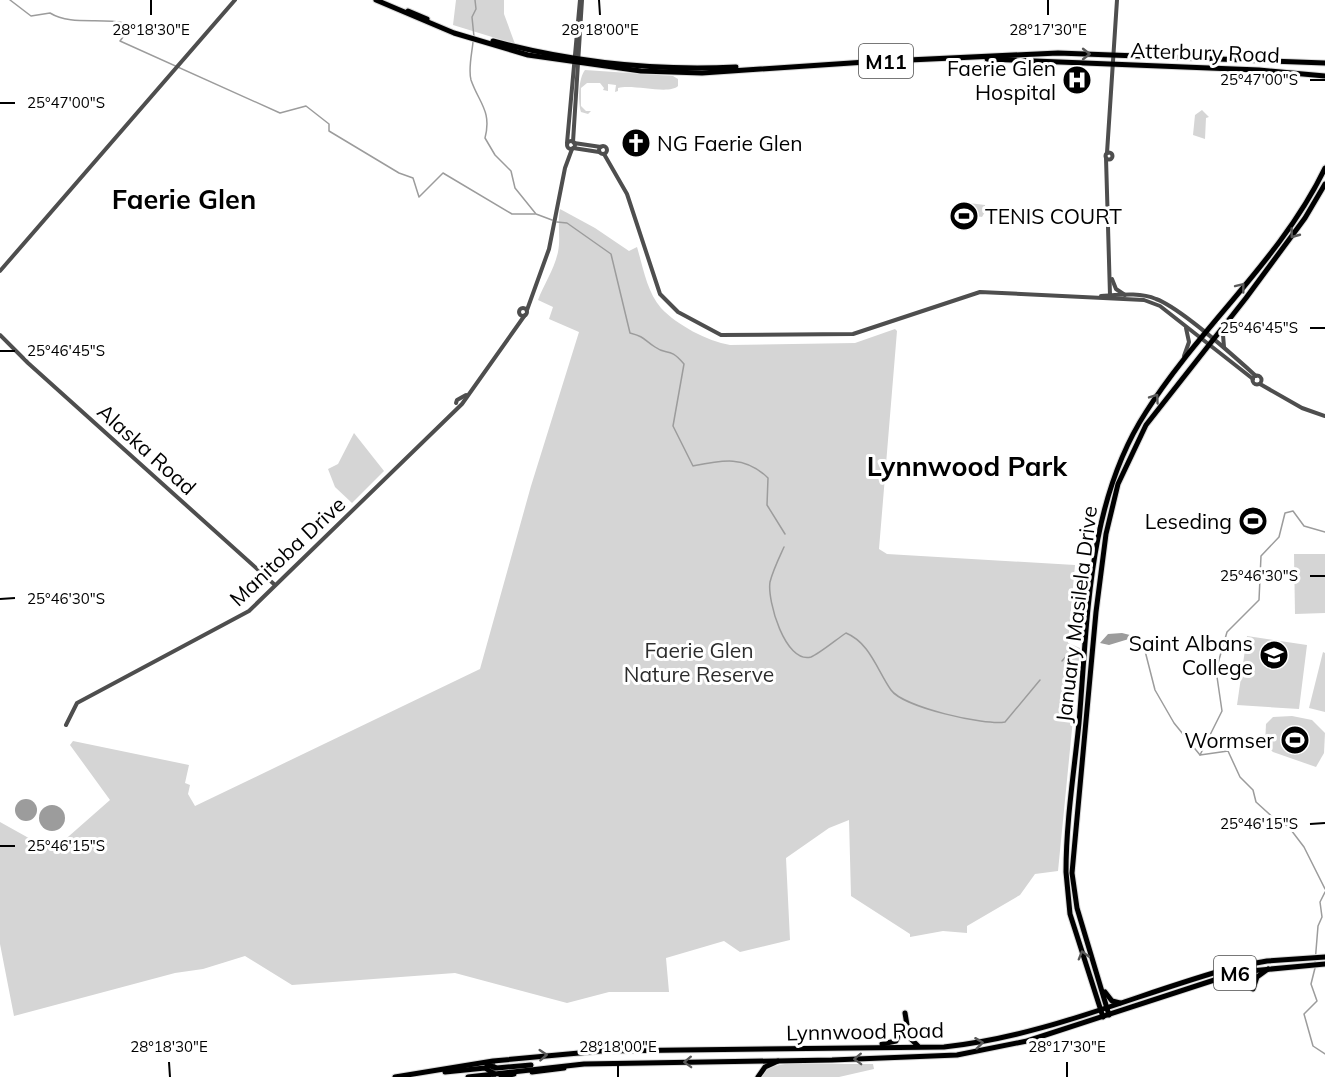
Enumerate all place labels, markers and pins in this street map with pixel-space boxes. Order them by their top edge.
place label: Faerie Glen Hospital [947,55,1056,105]
hospital icon: Faerie Glen Hospital [1061,64,1093,96]
church icon: NG Faerie Glen [620,127,652,159]
place label: NG Faerie Glen [657,130,803,156]
sports icon: TENIS COURT [948,200,980,232]
place label: TENIS COURT [985,203,1122,229]
sports icon: Leseding [1237,505,1269,537]
place label: Leseding [1145,508,1232,534]
place label: Saint Albans College [1129,630,1253,680]
school or university icon: Saint Albans College [1258,639,1290,671]
sports icon: Wormser [1279,724,1311,756]
place label: Wormser [1184,727,1274,753]

